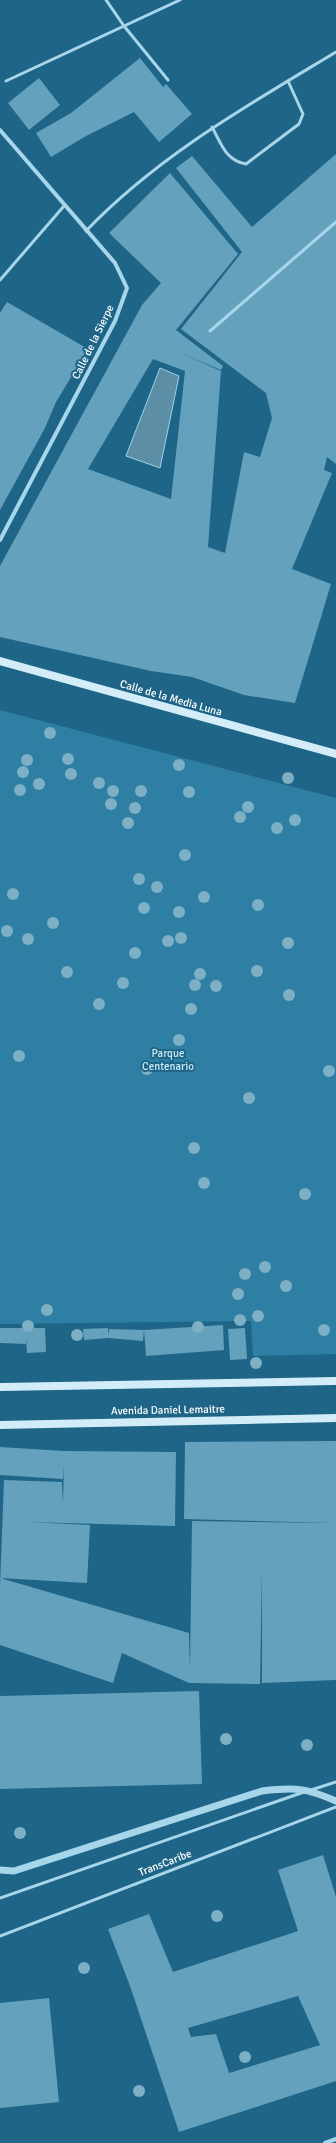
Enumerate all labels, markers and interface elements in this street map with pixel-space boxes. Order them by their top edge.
street label: Calle de la Sierpe [69,303,117,381]
street label: Calle de la Media Luna [118,677,224,719]
park label: Parque Centenario [142,1047,194,1073]
street label: Avenida Daniel Lemaitre [111,1403,225,1417]
street label: TransCaribe [137,1847,193,1879]

